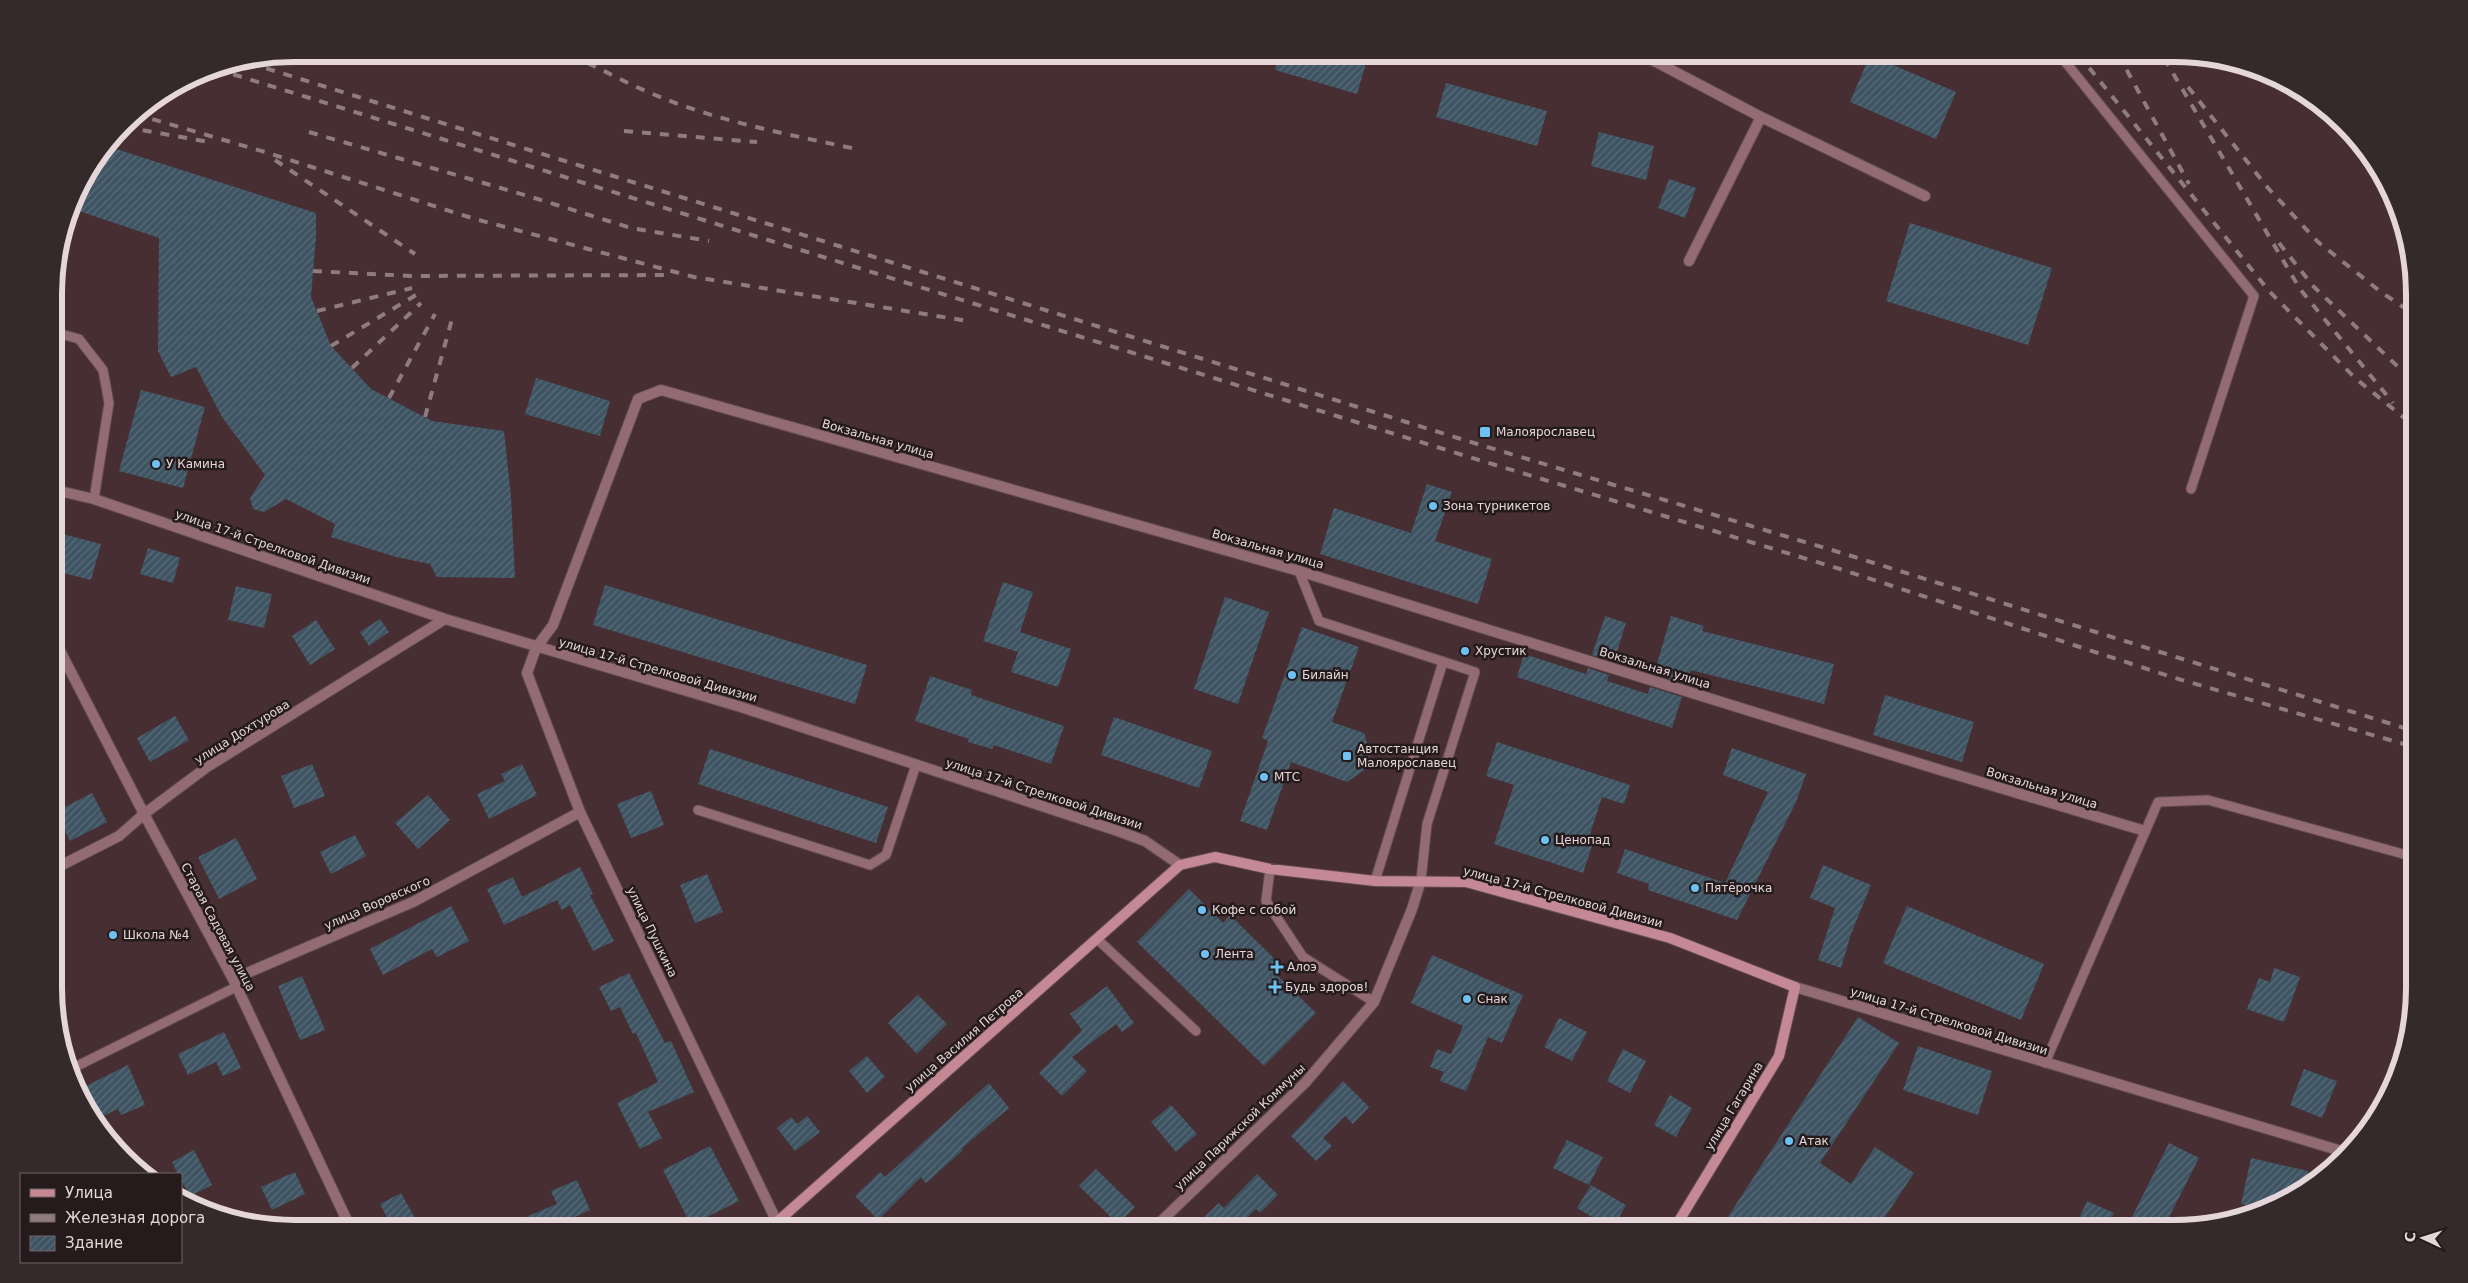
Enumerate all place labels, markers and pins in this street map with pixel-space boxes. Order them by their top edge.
marker: Малоярославец [1478,425,1492,439]
place label: Малоярославец [1496,425,1595,439]
place label: У Камина [166,457,225,471]
marker: У Камина [150,458,162,470]
place label: Зона турникетов [1443,499,1550,513]
marker: Зона турникетов [1427,500,1439,512]
place label: Хрустик [1475,644,1527,658]
marker: Хрустик [1459,645,1471,657]
place label: Билайн [1302,668,1349,682]
marker: Билайн [1286,669,1298,681]
place label: Автостанция Малоярославец [1357,742,1456,770]
marker: Автостанция Малоярославец [1341,750,1353,762]
place label: МТС [1274,770,1300,784]
marker: МТС [1258,771,1270,783]
place label: Ценопад [1555,833,1610,847]
marker: Ценопад [1539,834,1551,846]
place label: Пятёрочка [1705,881,1772,895]
marker: Пятёрочка [1689,882,1701,894]
place label: Кофе с собой [1212,903,1296,917]
marker: Кофе с собой [1196,904,1208,916]
place label: Школа №4 [123,928,189,942]
marker: Школа №4 [107,929,119,941]
place label: Лента [1215,947,1254,961]
marker: Лента [1199,948,1211,960]
place label: Алоэ [1287,960,1317,974]
marker: Алоэ [1271,961,1283,973]
place label: Будь здоров! [1285,980,1368,994]
marker: Будь здоров! [1269,981,1281,993]
place label: Снак [1477,992,1508,1006]
marker: Снак [1461,993,1473,1005]
place label: Атак [1799,1134,1829,1148]
marker: Атак [1783,1135,1795,1147]

